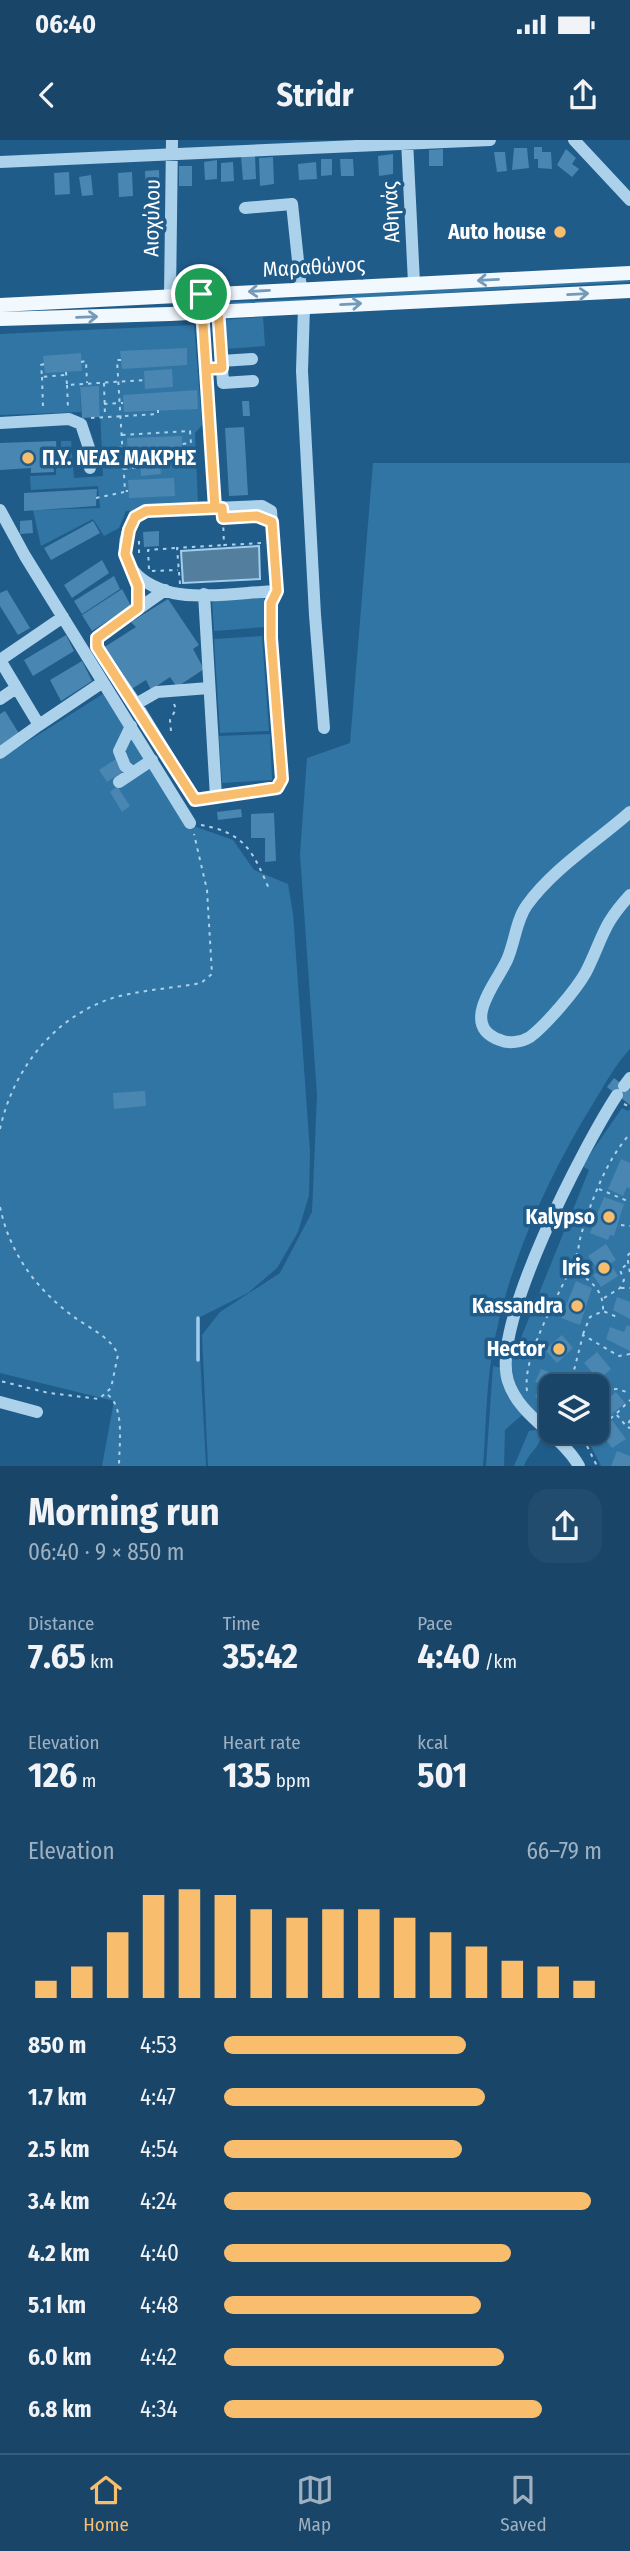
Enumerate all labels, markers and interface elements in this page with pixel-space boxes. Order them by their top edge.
text: 06:40 [35,9,96,40]
icon: back [28,76,66,114]
text: Stridr [276,76,354,114]
icon: share [564,76,602,114]
street label: Αισχύλου [138,179,166,257]
street label: Αθηνάς [376,180,406,244]
place label: Auto house [447,219,546,245]
marker: Auto house [552,224,568,240]
street label: Μαραθώνος [262,251,366,283]
pin [171,264,231,324]
one-way arrow [477,273,500,286]
icon: arrive [182,275,220,313]
one-way arrow [248,285,271,298]
one-way arrow [566,287,589,300]
one-way arrow [339,298,362,311]
one-way arrow [75,310,98,323]
place label: Π.Υ. ΝΕΑΣ ΜΑΚΡΗΣ [42,445,197,471]
marker: Π.Υ. ΝΕΑΣ ΜΑΚΡΗΣ [20,450,36,466]
place label: Kalypso [525,1204,595,1230]
marker: Kalypso [601,1209,617,1225]
place label: Iris [562,1255,590,1281]
marker: Iris [596,1260,612,1276]
place label: Kassandra [472,1293,563,1319]
marker: Kassandra [569,1298,585,1314]
place label: Hector [487,1336,545,1362]
marker: Hector [551,1341,567,1357]
map controls [539,1374,609,1444]
button: layers [539,1374,609,1444]
text: Morning run [28,1489,220,1535]
button: share [528,1489,602,1563]
text: 06:40 · 9 × 850 m [28,1538,185,1566]
text: Distance [28,1612,95,1635]
text: Time [223,1612,260,1635]
text: Pace [417,1612,453,1635]
text: 7.65 [28,1635,86,1677]
text: 35:42 [223,1635,298,1677]
text: 4:40 [417,1635,480,1677]
text: km [86,1650,114,1673]
text: /km [480,1650,517,1673]
text: Elevation [28,1731,100,1754]
text: Heart rate [223,1731,301,1754]
text: kcal [417,1731,448,1754]
text: 126 [28,1754,77,1796]
text: 135 [223,1754,271,1796]
text: 501 [417,1754,468,1796]
text: m [77,1769,96,1792]
text: bpm [271,1769,311,1792]
text: Elevation [28,1837,115,1865]
text: 66–79 m [526,1837,602,1865]
text: 850 m [28,2031,86,2059]
text: 4:53 [140,2031,177,2059]
text: 1.7 km [28,2083,87,2111]
text: 4:47 [140,2083,176,2111]
text: 2.5 km [28,2135,89,2163]
text: 4:54 [140,2135,178,2163]
text: 3.4 km [28,2187,90,2215]
text: 4:24 [140,2187,177,2215]
text: 4.2 km [28,2239,90,2267]
text: 4:40 [140,2239,179,2267]
text: 5.1 km [28,2291,86,2319]
text: 4:48 [140,2291,179,2319]
text: 6.0 km [28,2343,92,2371]
text: 4:42 [140,2343,177,2371]
text: 6.8 km [28,2395,91,2423]
text: 4:34 [140,2395,178,2423]
tab: Home [83,2471,129,2536]
tab: Map [296,2471,334,2536]
tab: Saved [500,2471,547,2536]

